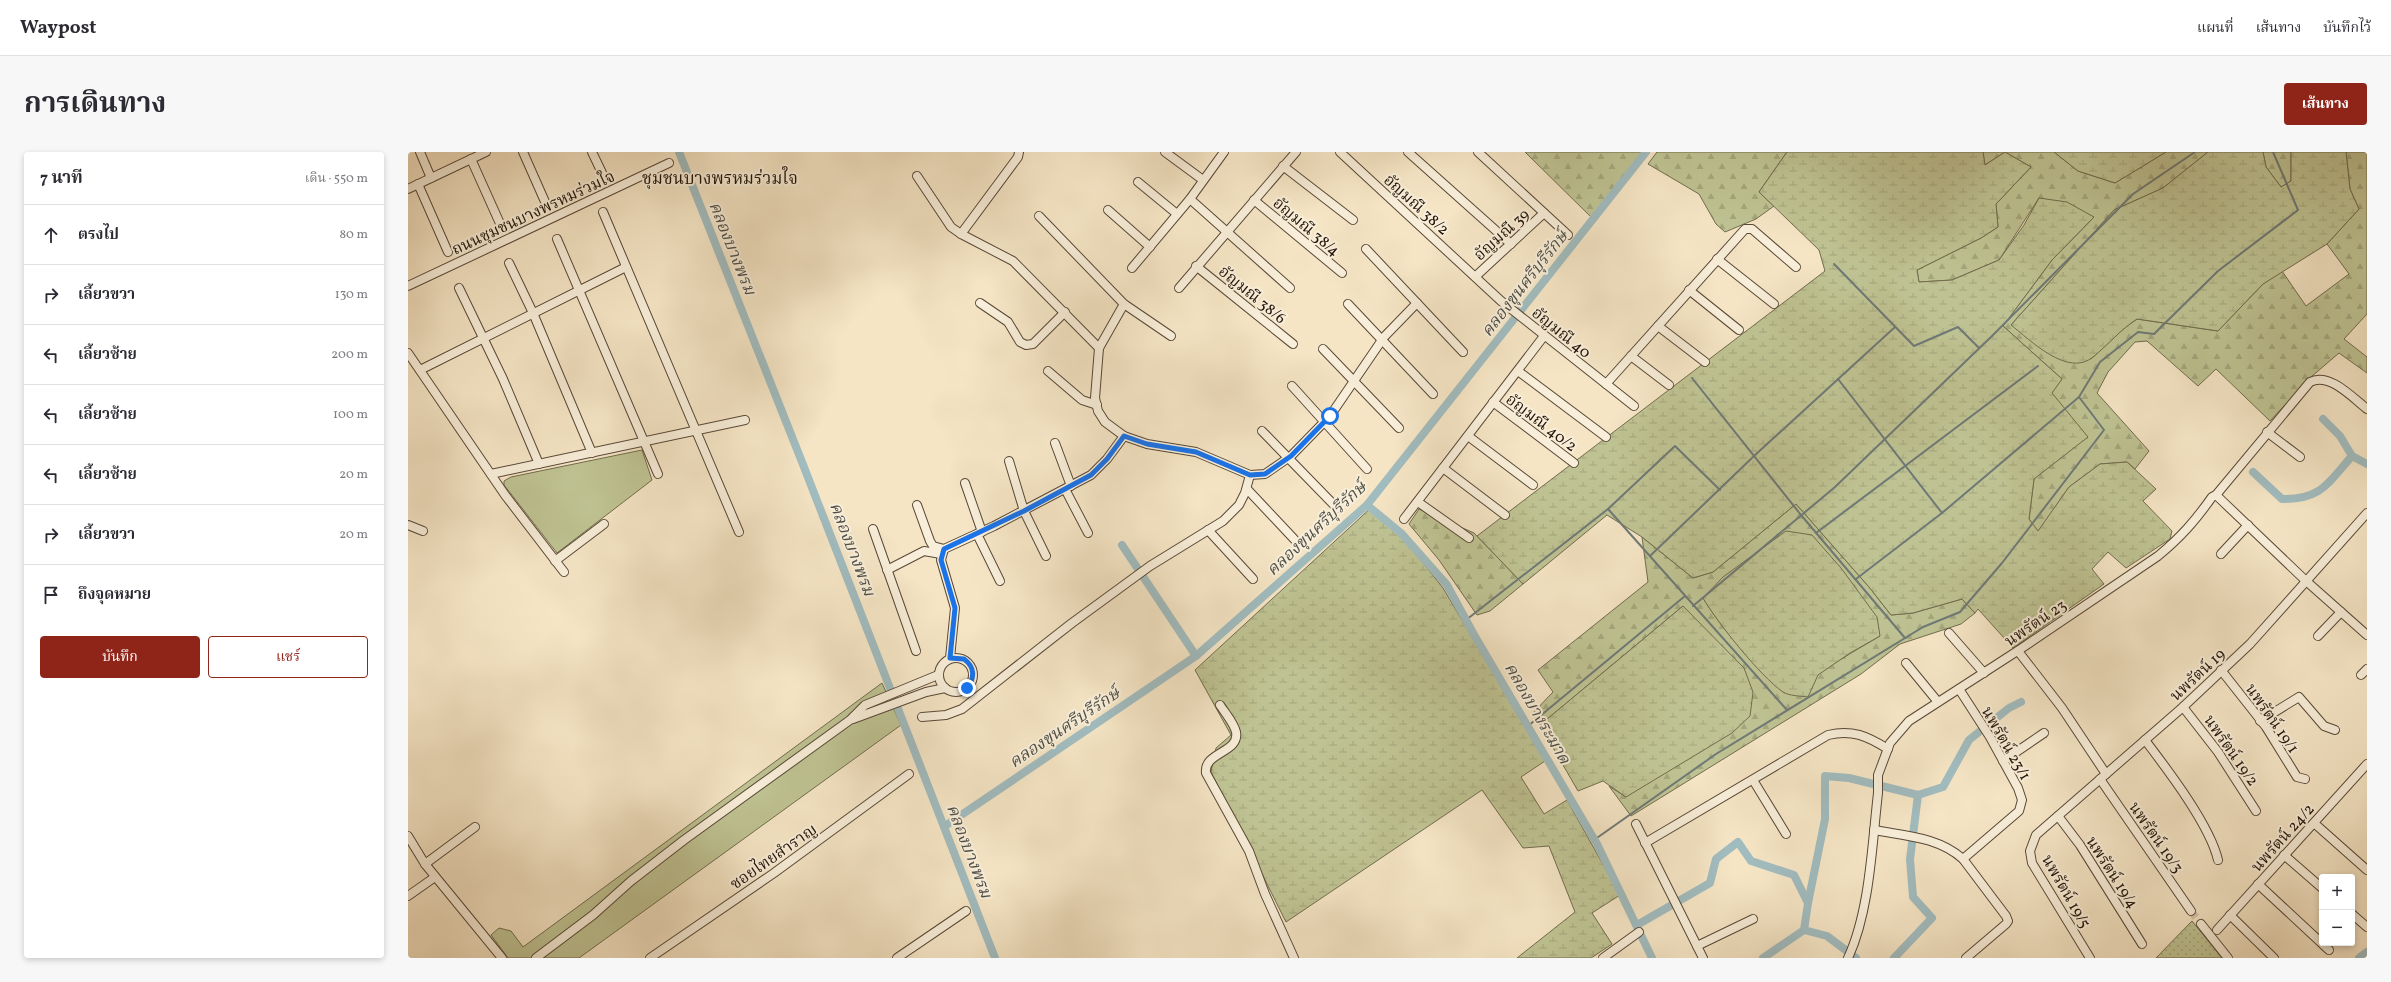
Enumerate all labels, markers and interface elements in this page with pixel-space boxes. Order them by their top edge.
text: Waypost [20,15,96,41]
text: แผนที่ [2197,19,2234,38]
text: เส้นทาง [2256,19,2301,38]
text: บันทึกไว้ [2323,19,2371,38]
button: เส้นทาง [2284,83,2367,125]
text: การเดินทาง [24,85,166,124]
street label: ถนนชุมชนบางพรหมร่วมใจ [448,165,619,261]
district label: ชุมชนบางพรหมร่วมใจ [642,166,798,191]
text: 7 นาที [40,167,83,190]
text: เดิน · 550 m [305,170,368,188]
street label: อัญมณี 38/2 [1378,170,1453,241]
street label: อัญมณี 38/4 [1267,193,1344,262]
water label: คลองบางพรม [702,199,761,299]
street label: อัญมณี 39 [1470,205,1535,266]
icon: ahead [40,224,62,246]
water label: คลองขุนศรีบุรีรักษ์ [1476,224,1576,342]
text: ตรงไป [78,225,119,246]
text: 80 m [339,226,368,244]
street label: อัญมณี 38/6 [1213,261,1290,330]
icon: right [40,284,62,306]
text: เลี้ยวขวา [78,285,135,306]
text: 130 m [335,286,368,304]
street label: อัญมณี 40 [1526,303,1595,364]
icon: left [40,344,62,366]
text: เลี้ยวซ้าย [78,345,137,366]
text: 200 m [331,346,368,364]
street label: อัญมณี 40/2 [1501,389,1581,458]
icon: left [40,404,62,426]
text: เลี้ยวซ้าย [78,405,137,426]
text: 100 m [333,406,368,424]
route start [1321,407,1339,425]
icon: left [40,464,62,486]
text: เลี้ยวซ้าย [78,465,137,486]
text: 20 m [339,466,368,484]
water label: คลองขุนศรีบุรีรักษ์ [1262,475,1374,582]
water label: คลองบางพรม [823,499,880,601]
icon: right [40,524,62,546]
text: เลี้ยวขวา [78,525,135,546]
text: 20 m [339,526,368,544]
icon: arrive [40,584,62,606]
text: ถึงจุดหมาย [78,585,151,606]
street label: นพรัตน์ 23 [2001,595,2071,652]
button: บันทึก [40,636,200,678]
button: แชร์ [208,636,368,678]
street label: นพรัตน์ 19 [2166,644,2231,707]
water label: คลองบางระมาด [1498,659,1576,770]
route end [958,679,976,697]
street label: นพรัตน์ 19/1 [2239,680,2303,758]
water label: คลองขุนศรีบุรีรักษ์ [1005,681,1127,774]
street label: นพรัตน์ 23/1 [1975,703,2035,785]
street label: นพรัตน์ 19/2 [2198,711,2263,791]
street label: นพรัตน์ 19/3 [2123,798,2188,878]
street label: นพรัตน์ 24/2 [2247,799,2320,877]
water label: คลองบางพรม [940,801,997,903]
street label: ซอยไทยสำราญ [726,819,822,896]
street label: นพรัตน์ 19/4 [2080,833,2143,913]
street label: นพรัตน์ 19/5 [2035,851,2095,933]
map controls [2319,874,2355,946]
button: + [2319,874,2355,910]
button: − [2319,910,2355,946]

